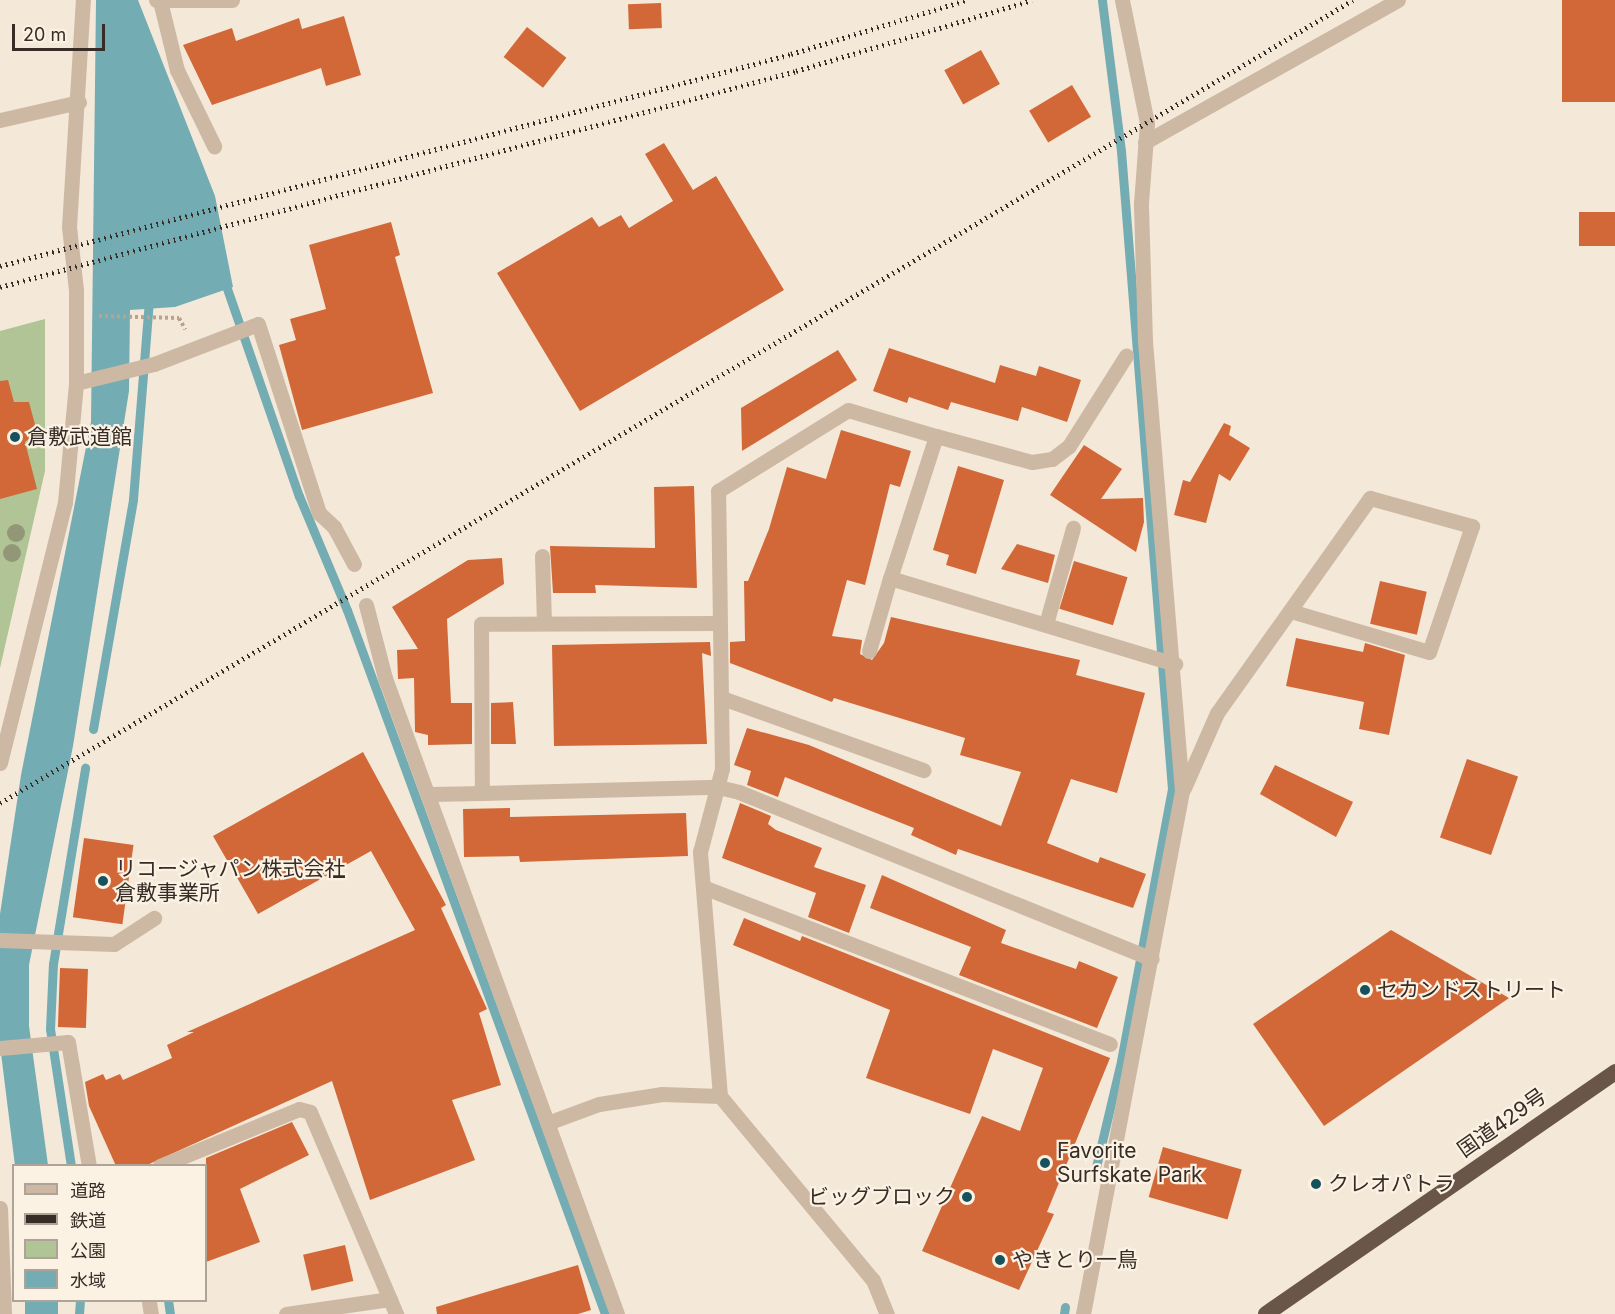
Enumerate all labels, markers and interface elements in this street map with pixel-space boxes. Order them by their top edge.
scale bar [15,12,108,50]
text: 20 m [23,24,66,45]
place label: 倉敷武道館 [27,424,132,450]
marker: 倉敷武道館 [8,430,22,444]
place label: リコージャパン株式会社 倉敷事業所 [115,856,346,906]
marker: リコージャパン株式会社 倉敷事業所 [96,874,110,888]
place label: セカンドストリート [1377,977,1566,1003]
marker: セカンドストリート [1358,983,1372,997]
street label: 国道429号 [1453,1083,1551,1163]
place label: Favorite Surfskate Park [1057,1138,1203,1188]
marker: Favorite Surfskate Park [1038,1156,1052,1170]
legend [12,1164,207,1302]
place label: クレオパトラ [1328,1171,1454,1197]
marker: クレオパトラ [1309,1177,1323,1191]
text: 道路 [70,1180,106,1201]
place label: ビッグブロック [808,1184,955,1210]
marker: ビッグブロック [960,1190,974,1204]
text: 鉄道 [70,1210,106,1231]
text: 公園 [70,1240,106,1261]
place label: やきとり一鳥 [1012,1247,1138,1273]
marker: やきとり一鳥 [993,1253,1007,1267]
text: 水域 [70,1270,106,1291]

